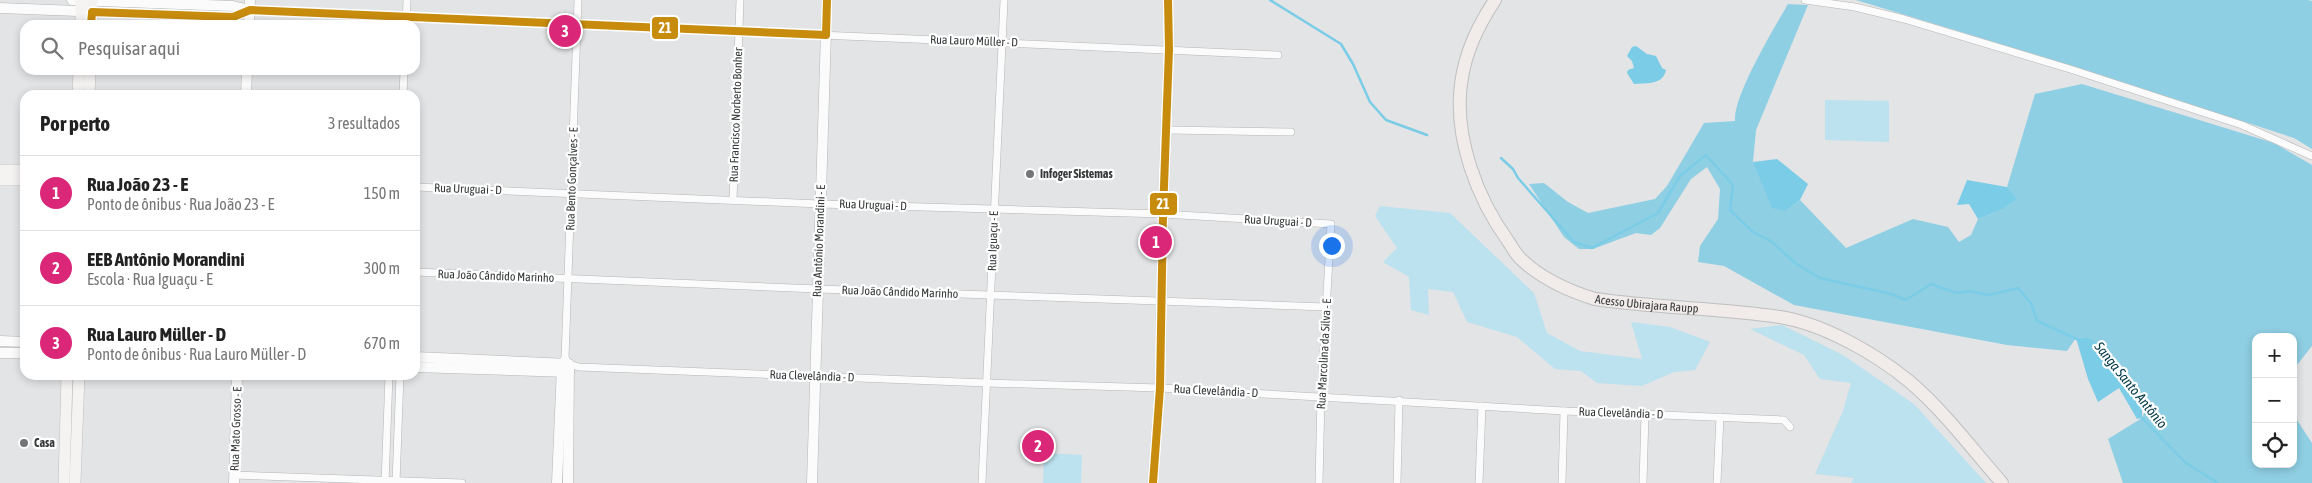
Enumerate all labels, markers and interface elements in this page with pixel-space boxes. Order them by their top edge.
pin: 3 [549,12,581,50]
line badge: 21 [651,16,679,40]
search box [20,20,420,75]
text: 21 [658,20,672,36]
street label: Rua Lauro Müller - D [930,32,1018,50]
icon: search [38,34,66,62]
text: Pesquisar aqui [78,37,180,59]
street label: Rua Francisco Norberto Bonher [727,47,745,183]
text: Por perto [40,111,110,135]
text: 3 resultados [328,114,400,132]
street label: Rua Bento Gonçalves - E [563,127,581,231]
place label: Infoger Sistemas [1040,167,1113,181]
marker: Infoger Sistemas [1024,168,1036,180]
text: Rua João 23 - E [87,173,188,195]
street label: Rua Uruguai - D [434,181,502,197]
text: 1 [52,184,60,202]
text: 150 m [364,184,400,202]
street label: Rua Antônio Morandini - E [810,185,828,297]
line badge: 21 [1149,192,1178,216]
text: Ponto de ônibus · Rua João 23 - E [87,195,274,213]
text: 21 [1156,196,1170,212]
street label: Rua Uruguai - D [839,197,907,213]
street label: Rua Iguaçu - E [985,211,1001,271]
street label: Rua Uruguai - D [1244,212,1312,230]
pin: 1 [1140,223,1172,261]
your location [1319,233,1345,259]
text: EEB Antônio Morandini [87,248,245,270]
text: 2 [52,259,60,277]
text: 300 m [364,259,400,277]
street label: Rua João Cândido Marinho [437,267,555,285]
text: Escola · Rua Iguaçu - E [87,270,213,288]
street label: Rua João Cândido Marinho [841,283,959,301]
street label: Acesso Ubirajara Raupp [1594,292,1699,316]
street label: Rua Marcolina da Silva - E [1314,298,1334,410]
text: Rua Lauro Müller - D [87,323,226,345]
map controls [2252,333,2297,468]
button: + [2252,333,2297,378]
text: 3 [52,334,60,352]
text: 670 m [364,334,400,352]
water label: Sanga Santo Antônio [2091,338,2171,432]
text: Ponto de ônibus · Rua Lauro Müller - D [87,345,306,363]
street label: Rua Clevelândia - D [769,368,855,384]
button: − [2252,378,2297,423]
street label: Rua Clevelândia - D [1173,382,1259,400]
street label: Rua Mato Grosso - E [228,387,244,471]
street label: Rua Clevelândia - D [1578,405,1664,421]
button: locate [2252,423,2297,468]
pin: 2 [1022,427,1054,465]
place label: Casa [34,436,55,450]
marker: Casa [18,437,30,449]

